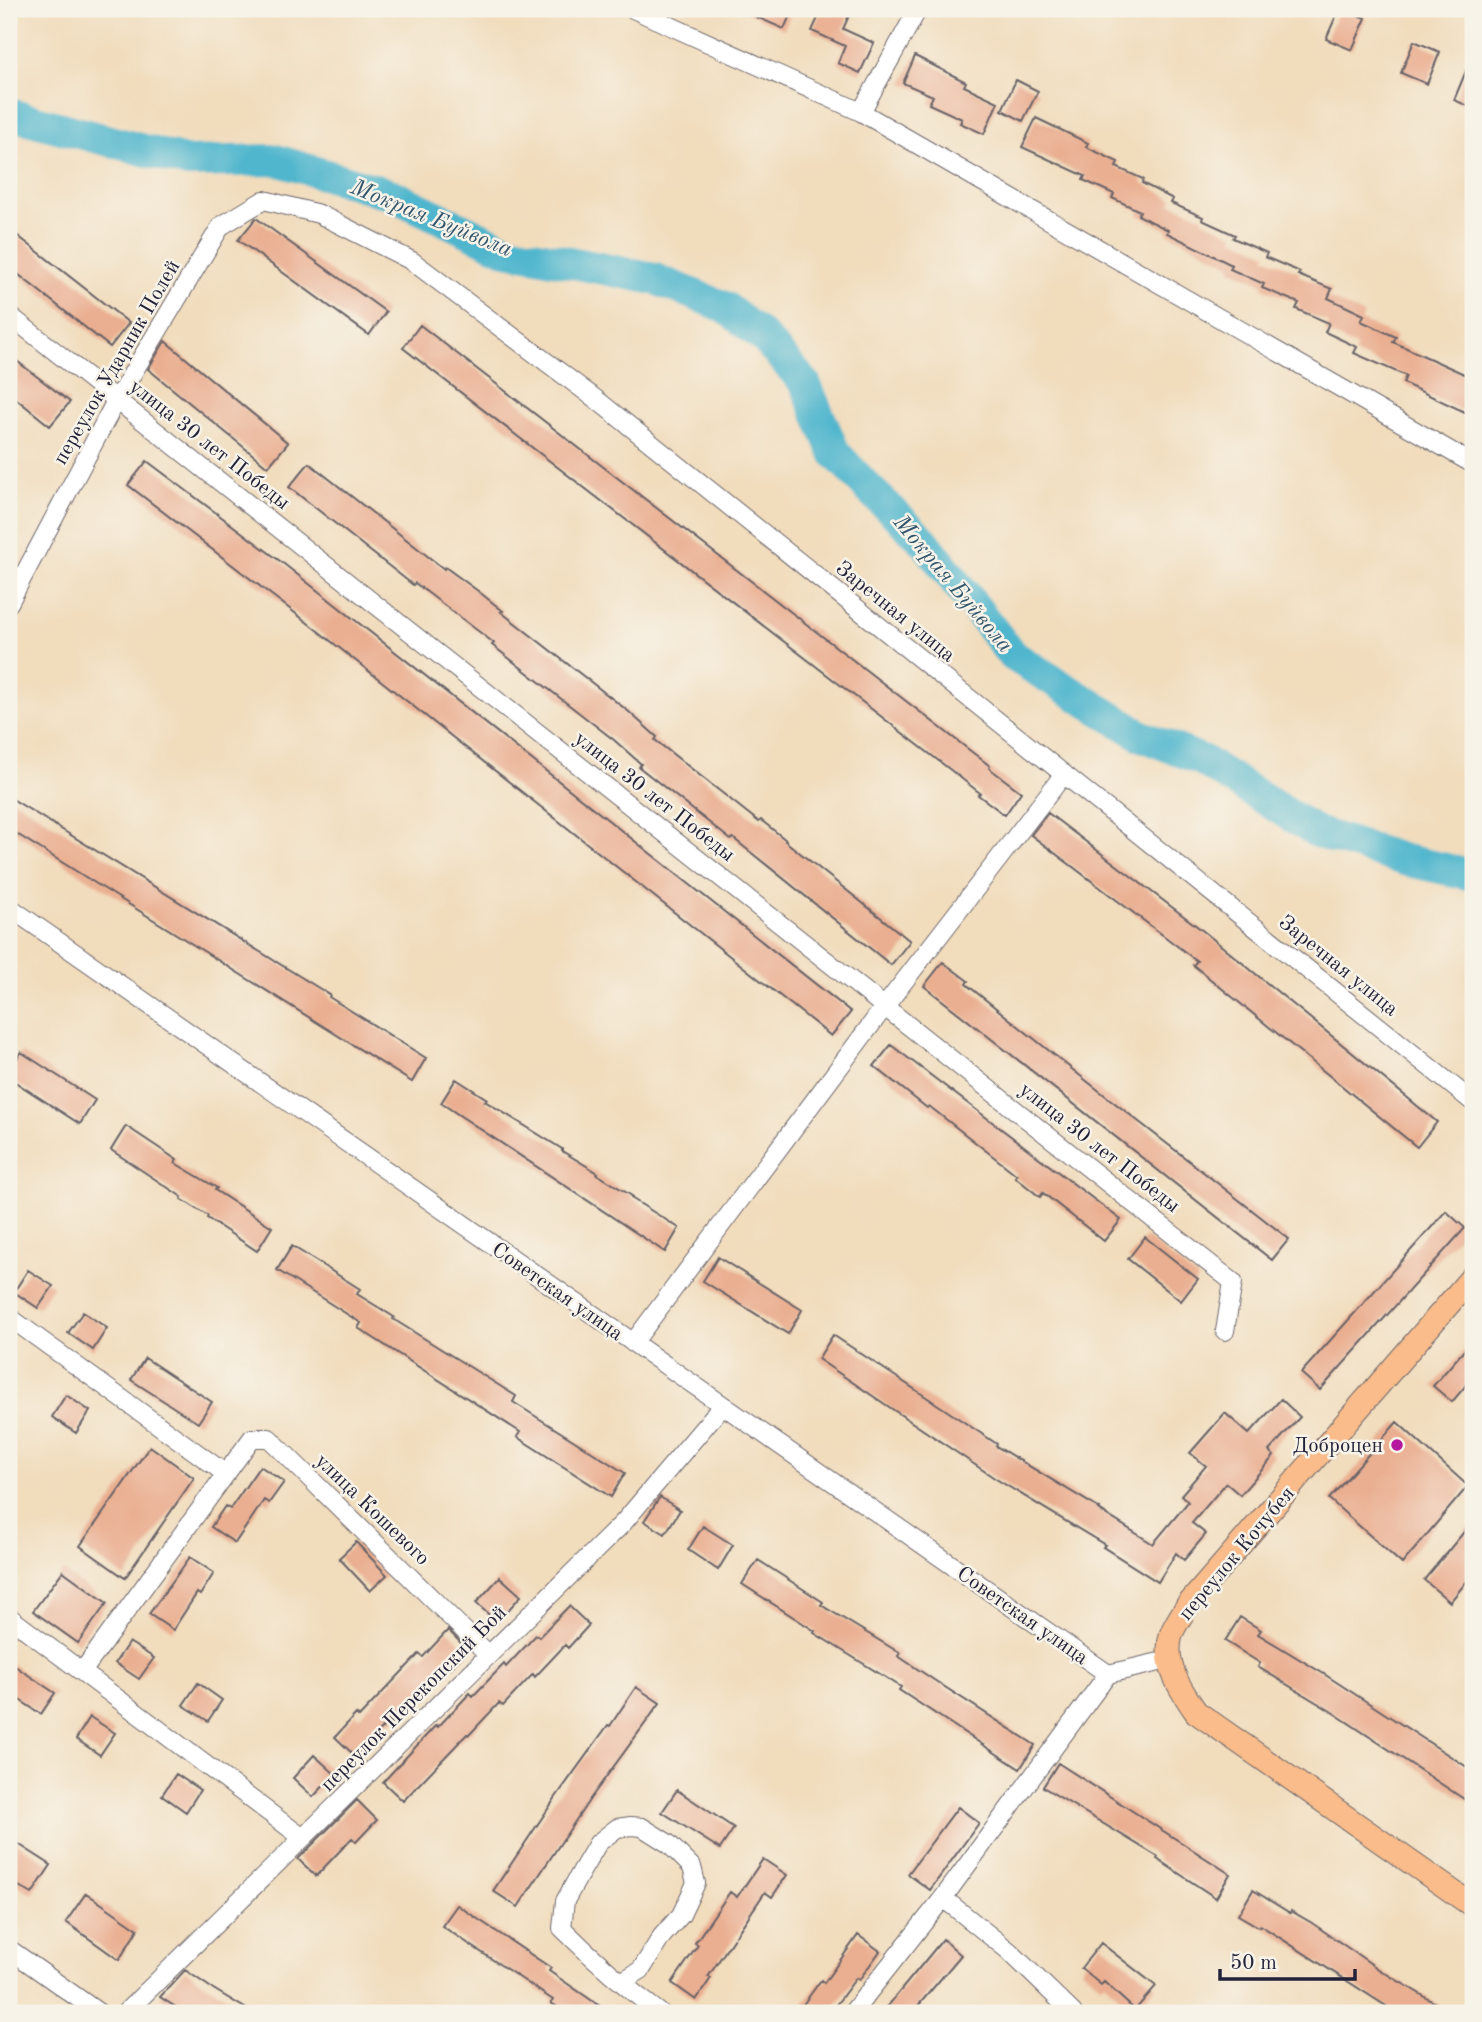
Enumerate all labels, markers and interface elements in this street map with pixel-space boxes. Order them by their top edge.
water label: Мокрая Буйвола [346,175,515,262]
street label: переулок Ударник Полей [50,257,184,468]
street label: улица 30 лет Победы [125,376,293,514]
water label: Мокрая Буйвола [887,510,1017,658]
street label: Заречная улица [831,558,959,667]
street label: улица 30 лет Победы [570,728,738,866]
street label: Заречная улица [1274,912,1402,1021]
street label: улица 30 лет Победы [1015,1079,1183,1217]
street label: Советская улица [488,1239,627,1345]
place label: Доброцен [1293,1436,1383,1457]
marker: Доброцен [1389,1437,1405,1453]
street label: улица Кошевого [311,1450,433,1570]
street label: переулок Кочубея [1175,1483,1299,1625]
street label: Советская улица [953,1563,1092,1669]
street label: переулок Перекопский Бой [317,1602,511,1796]
scale bar [1220,1938,1354,1982]
text: 50 m [1230,1953,1277,1974]

